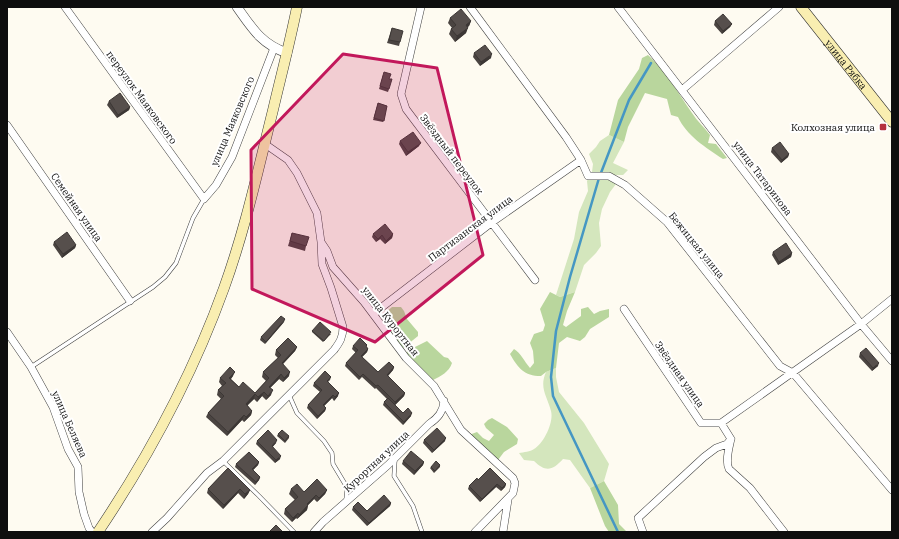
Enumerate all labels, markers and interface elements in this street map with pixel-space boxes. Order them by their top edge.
street label: улица Рябка [822,37,870,93]
street label: переулок Маяковского [103,48,180,147]
street label: улица Маяковского [208,74,257,168]
street label: Звёздный переулок [417,111,486,197]
place label: Колхозная улица [791,121,876,134]
marker: Колхозная улица [878,122,888,132]
street label: улица Татаринова [730,138,795,219]
street label: Семейная улица [48,170,105,245]
street label: Партизанская улица [425,192,516,264]
street label: Бежицкая улица [666,209,728,282]
street label: улица Курортная [359,284,422,359]
street label: Звёздная улица [652,339,708,410]
street label: улица Беляева [49,389,90,460]
street label: Курортная улица [341,427,412,495]

